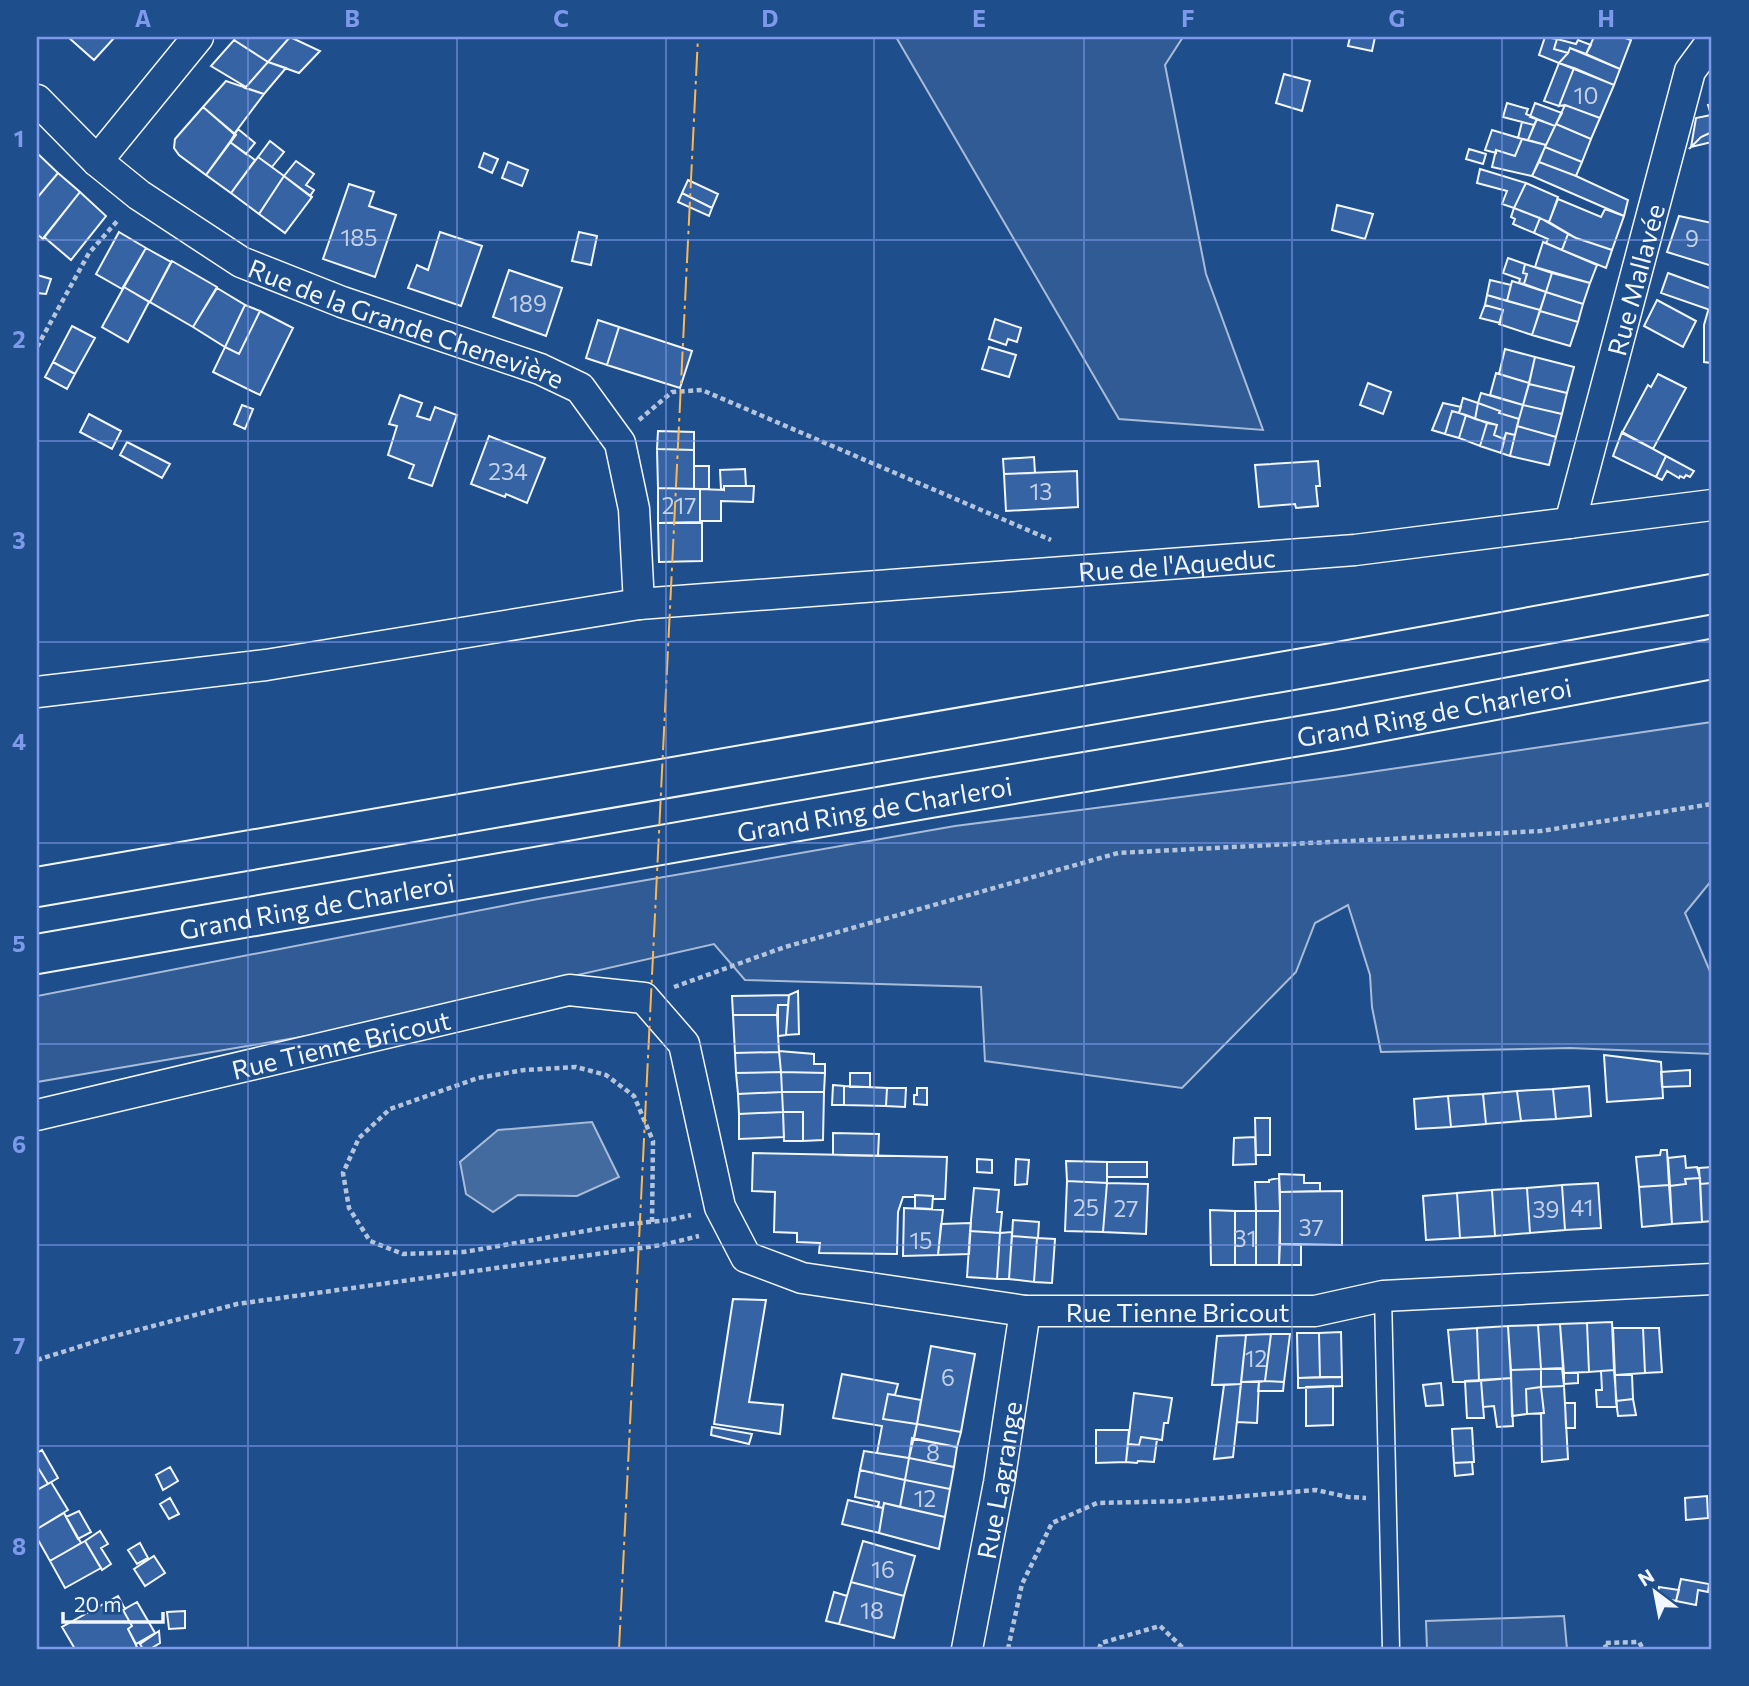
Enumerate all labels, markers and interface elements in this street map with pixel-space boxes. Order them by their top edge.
text: A [135,4,152,32]
text: B [344,4,360,32]
text: C [553,4,569,32]
text: D [762,4,779,32]
text: E [972,4,986,32]
text: F [1181,4,1195,32]
text: G [1389,4,1405,32]
text: H [1597,4,1615,32]
house number: 10 [1574,81,1598,109]
text: 1 [14,124,24,152]
street label: Rue Mallavée [1600,200,1670,359]
house number: 185 [340,223,378,251]
house number: 9 [1685,224,1699,252]
street label: Rue de la Grande Chenevière [244,251,569,394]
house number: 189 [509,289,547,317]
text: 2 [12,325,26,353]
house number: 234 [488,457,528,485]
house number: 13 [1030,477,1052,505]
house number: 217 [662,491,696,519]
text: 3 [12,526,26,554]
street label: Rue de l'Aqueduc [1077,541,1277,586]
street label: Grand Ring de Charleroi [1294,670,1574,752]
text: 4 [12,727,26,755]
street label: Grand Ring de Charleroi [734,769,1014,847]
street label: Grand Ring de Charleroi [177,866,457,944]
text: 5 [12,929,26,957]
street label: Rue Tienne Bricout [228,1003,453,1084]
text: 6 [12,1130,26,1158]
house number: 25 [1073,1193,1099,1221]
house number: 41 [1571,1193,1593,1221]
house number: 27 [1114,1194,1138,1222]
house number: 39 [1532,1195,1560,1223]
house number: 37 [1298,1213,1324,1241]
house number: 31 [1234,1224,1256,1252]
house number: 15 [909,1226,933,1254]
street label: Rue Tienne Bricout [1066,1296,1289,1327]
text: 7 [13,1331,25,1359]
house number: 12 [1245,1344,1267,1372]
house number: 6 [941,1363,955,1391]
street label: Rue Lagrange [969,1399,1027,1561]
house number: 8 [926,1438,940,1466]
house number: 12 [914,1484,936,1512]
text: 8 [12,1532,26,1560]
house number: 16 [871,1555,895,1583]
north arrow [1620,1556,1690,1626]
text: N [1634,1564,1658,1591]
scale bar [63,1581,163,1625]
text: 20 m [74,1591,122,1616]
house number: 18 [860,1596,884,1624]

